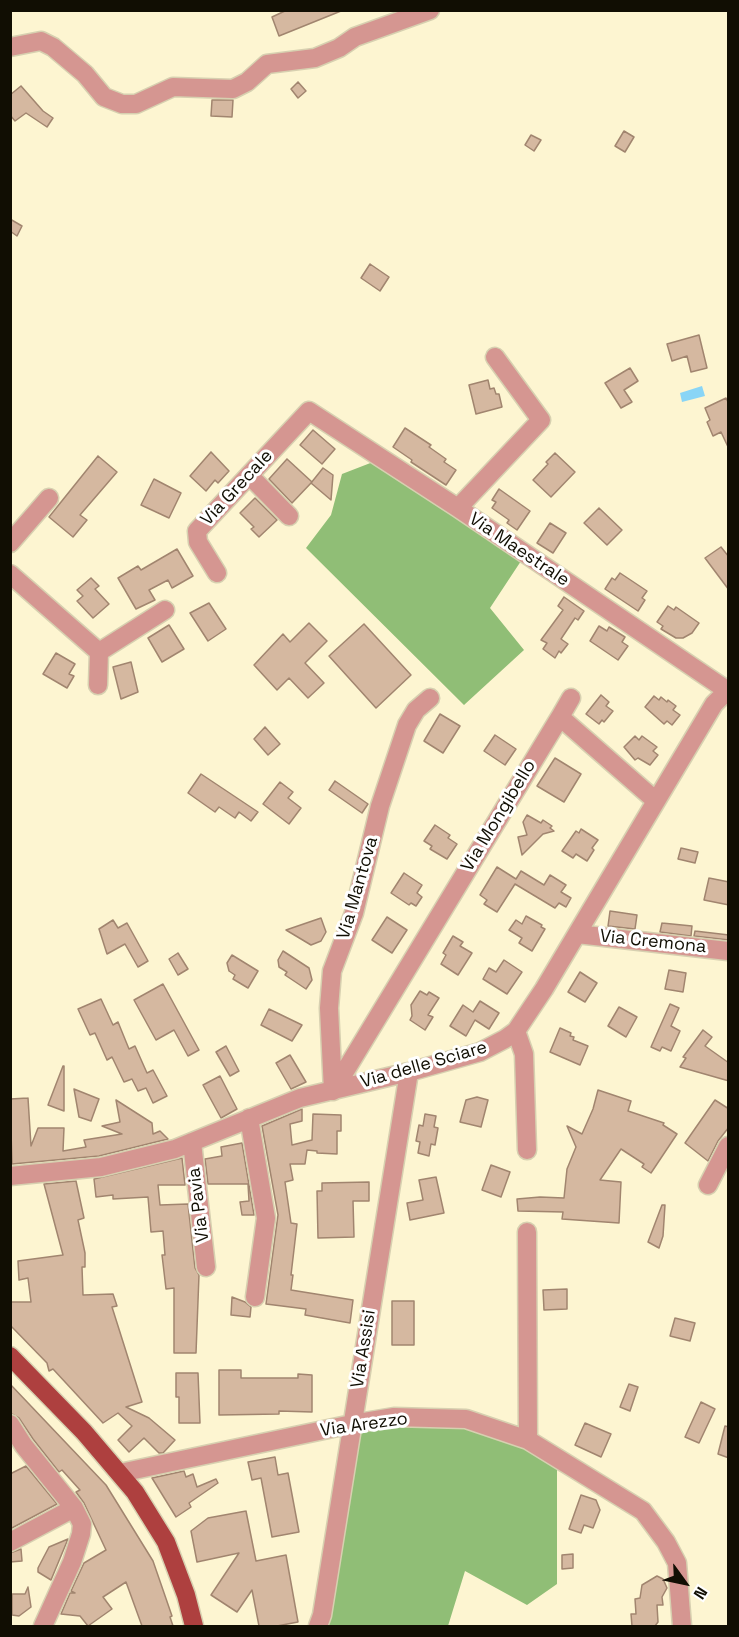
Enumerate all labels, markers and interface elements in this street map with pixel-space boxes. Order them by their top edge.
street label: Via Grecale [196,446,278,530]
street label: Via Maestrale [465,509,573,591]
street label: Via Mongibello [457,756,541,876]
street label: Via Mantova [333,834,383,942]
street label: Via Cremona [599,926,707,958]
street label: Via delle Sciare [358,1037,490,1093]
street label: Via Pavia [184,1166,214,1244]
street label: Via Assisi [347,1308,381,1390]
street label: Via Arezzo [319,1408,409,1442]
north arrow [655,1553,715,1613]
text: N [689,1583,712,1603]

